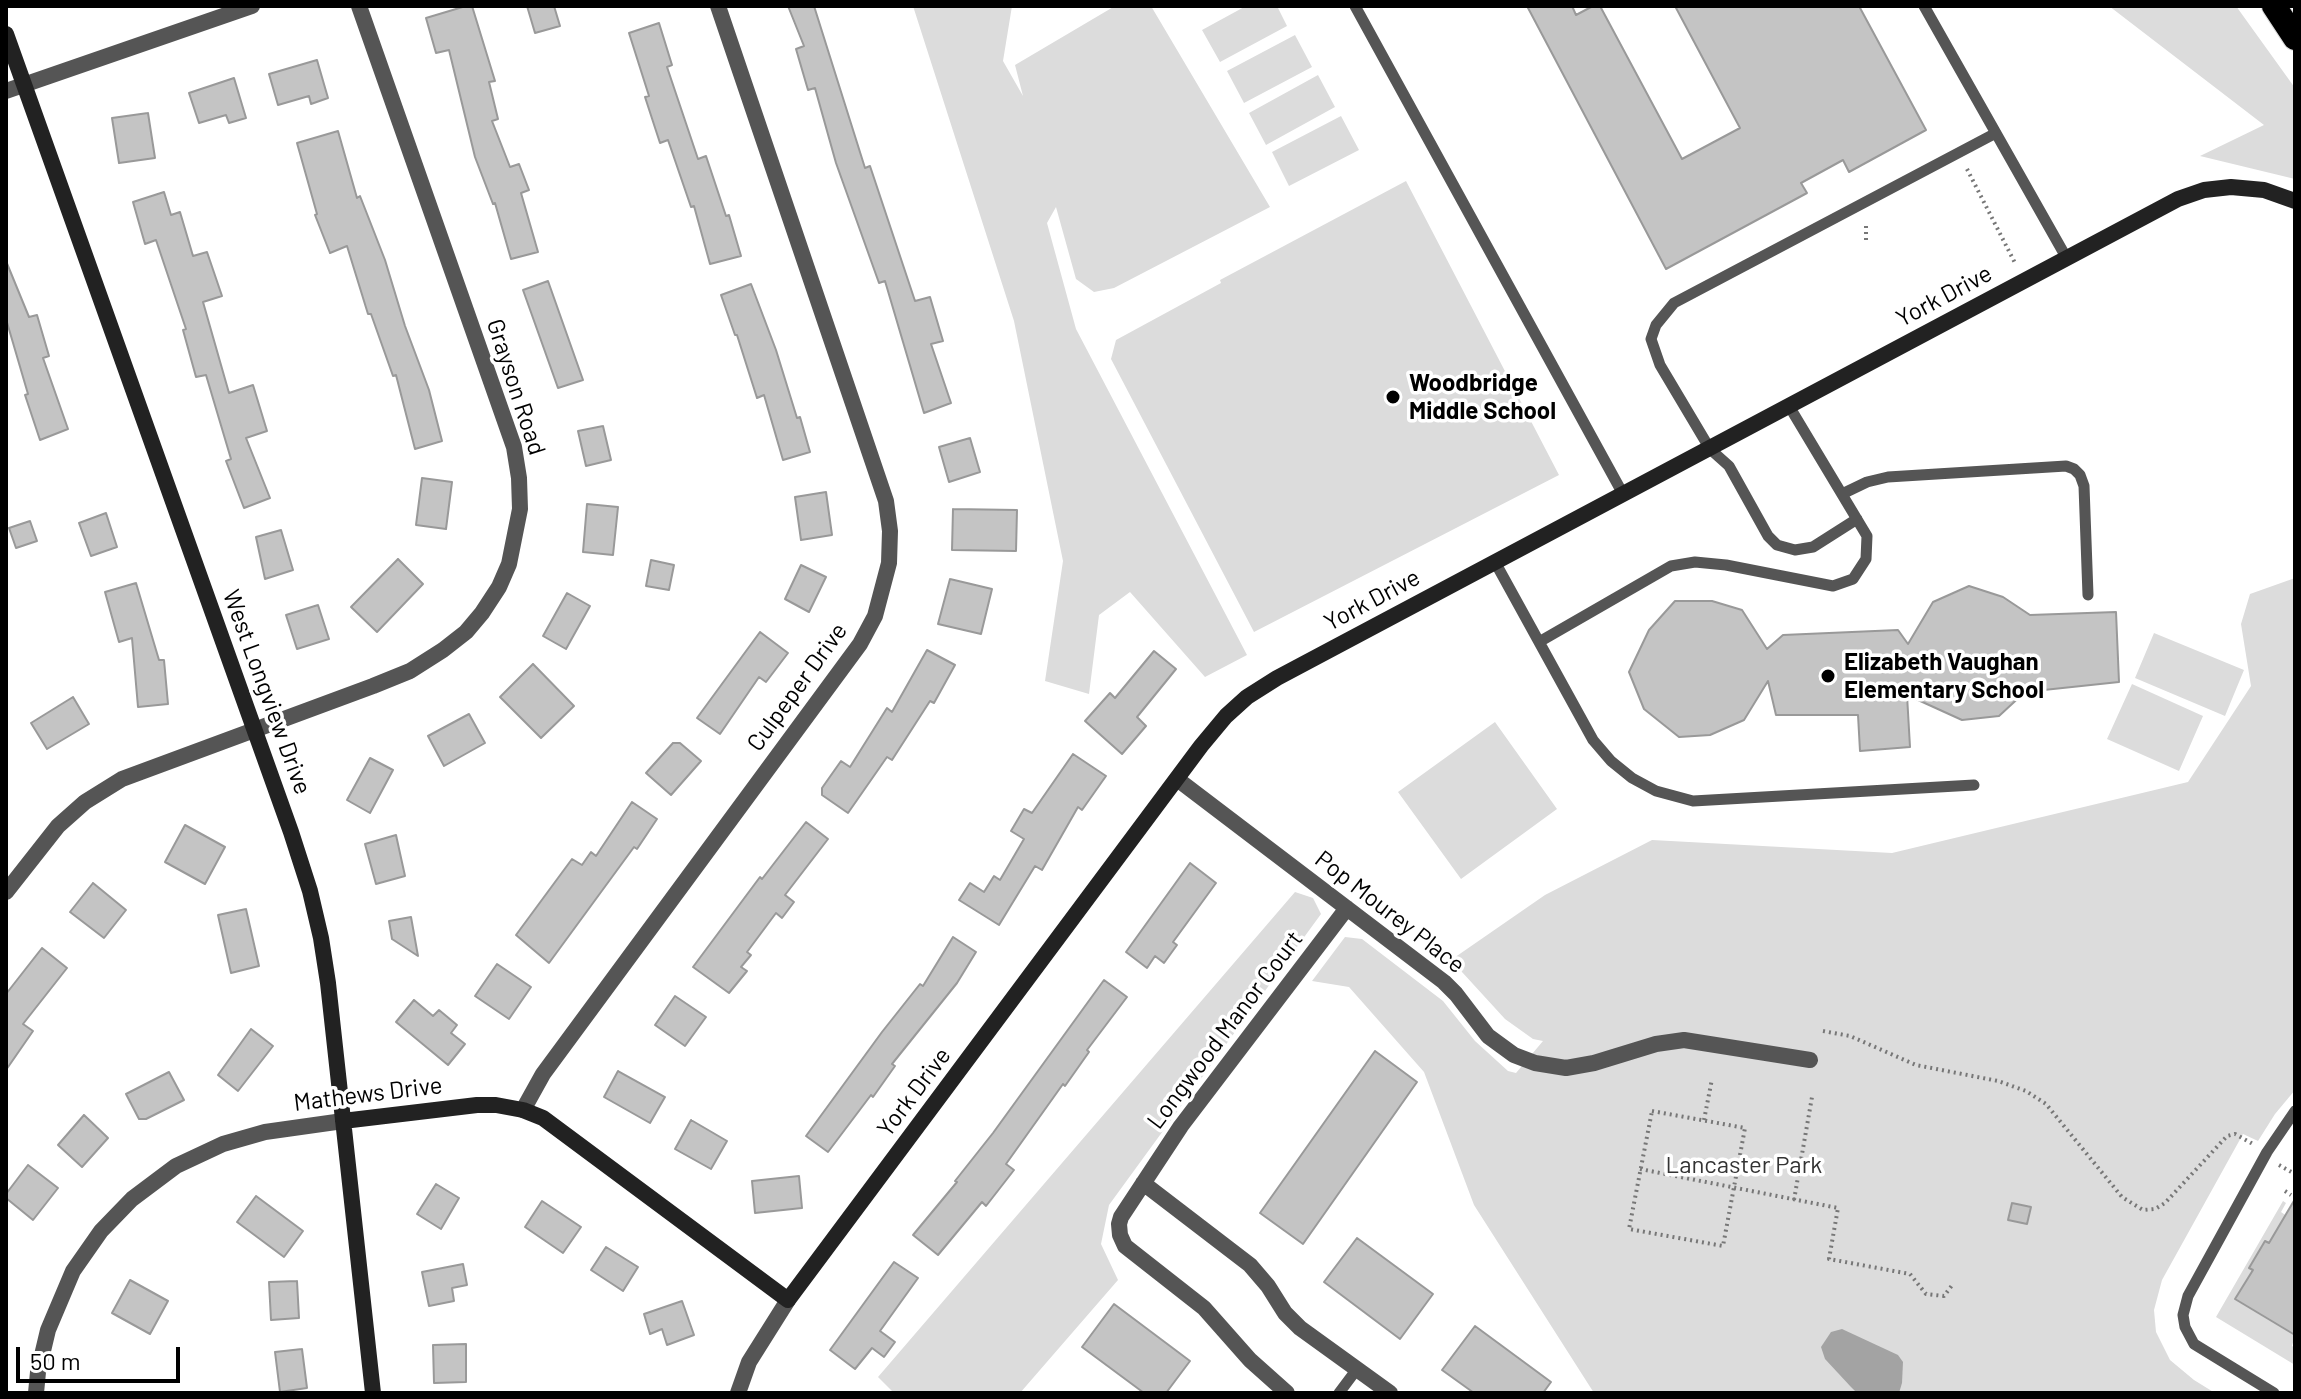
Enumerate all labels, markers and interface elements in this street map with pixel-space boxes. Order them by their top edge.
street label: York Drive [1891,259,1997,333]
street label: Grayson Road [480,315,552,459]
place label: Woodbridge Middle School [1409,369,1556,425]
marker: Woodbridge Middle School [1384,388,1402,406]
street label: York Drive [1319,563,1425,637]
street label: West Longview Drive [217,586,317,798]
street label: Culpeper Drive [741,617,853,757]
place label: Elizabeth Vaughan Elementary School [1844,648,2044,704]
marker: Elizabeth Vaughan Elementary School [1819,667,1837,685]
street label: Pop Mourey Place [1309,845,1471,979]
street label: Longwood Manor Court [1141,925,1309,1135]
street label: York Drive [871,1042,957,1142]
street label: Mathews Drive [292,1071,444,1117]
park label: Lancaster Park [1666,1151,1822,1179]
scale bar [20,1331,184,1381]
text: 50 m [30,1346,81,1375]

